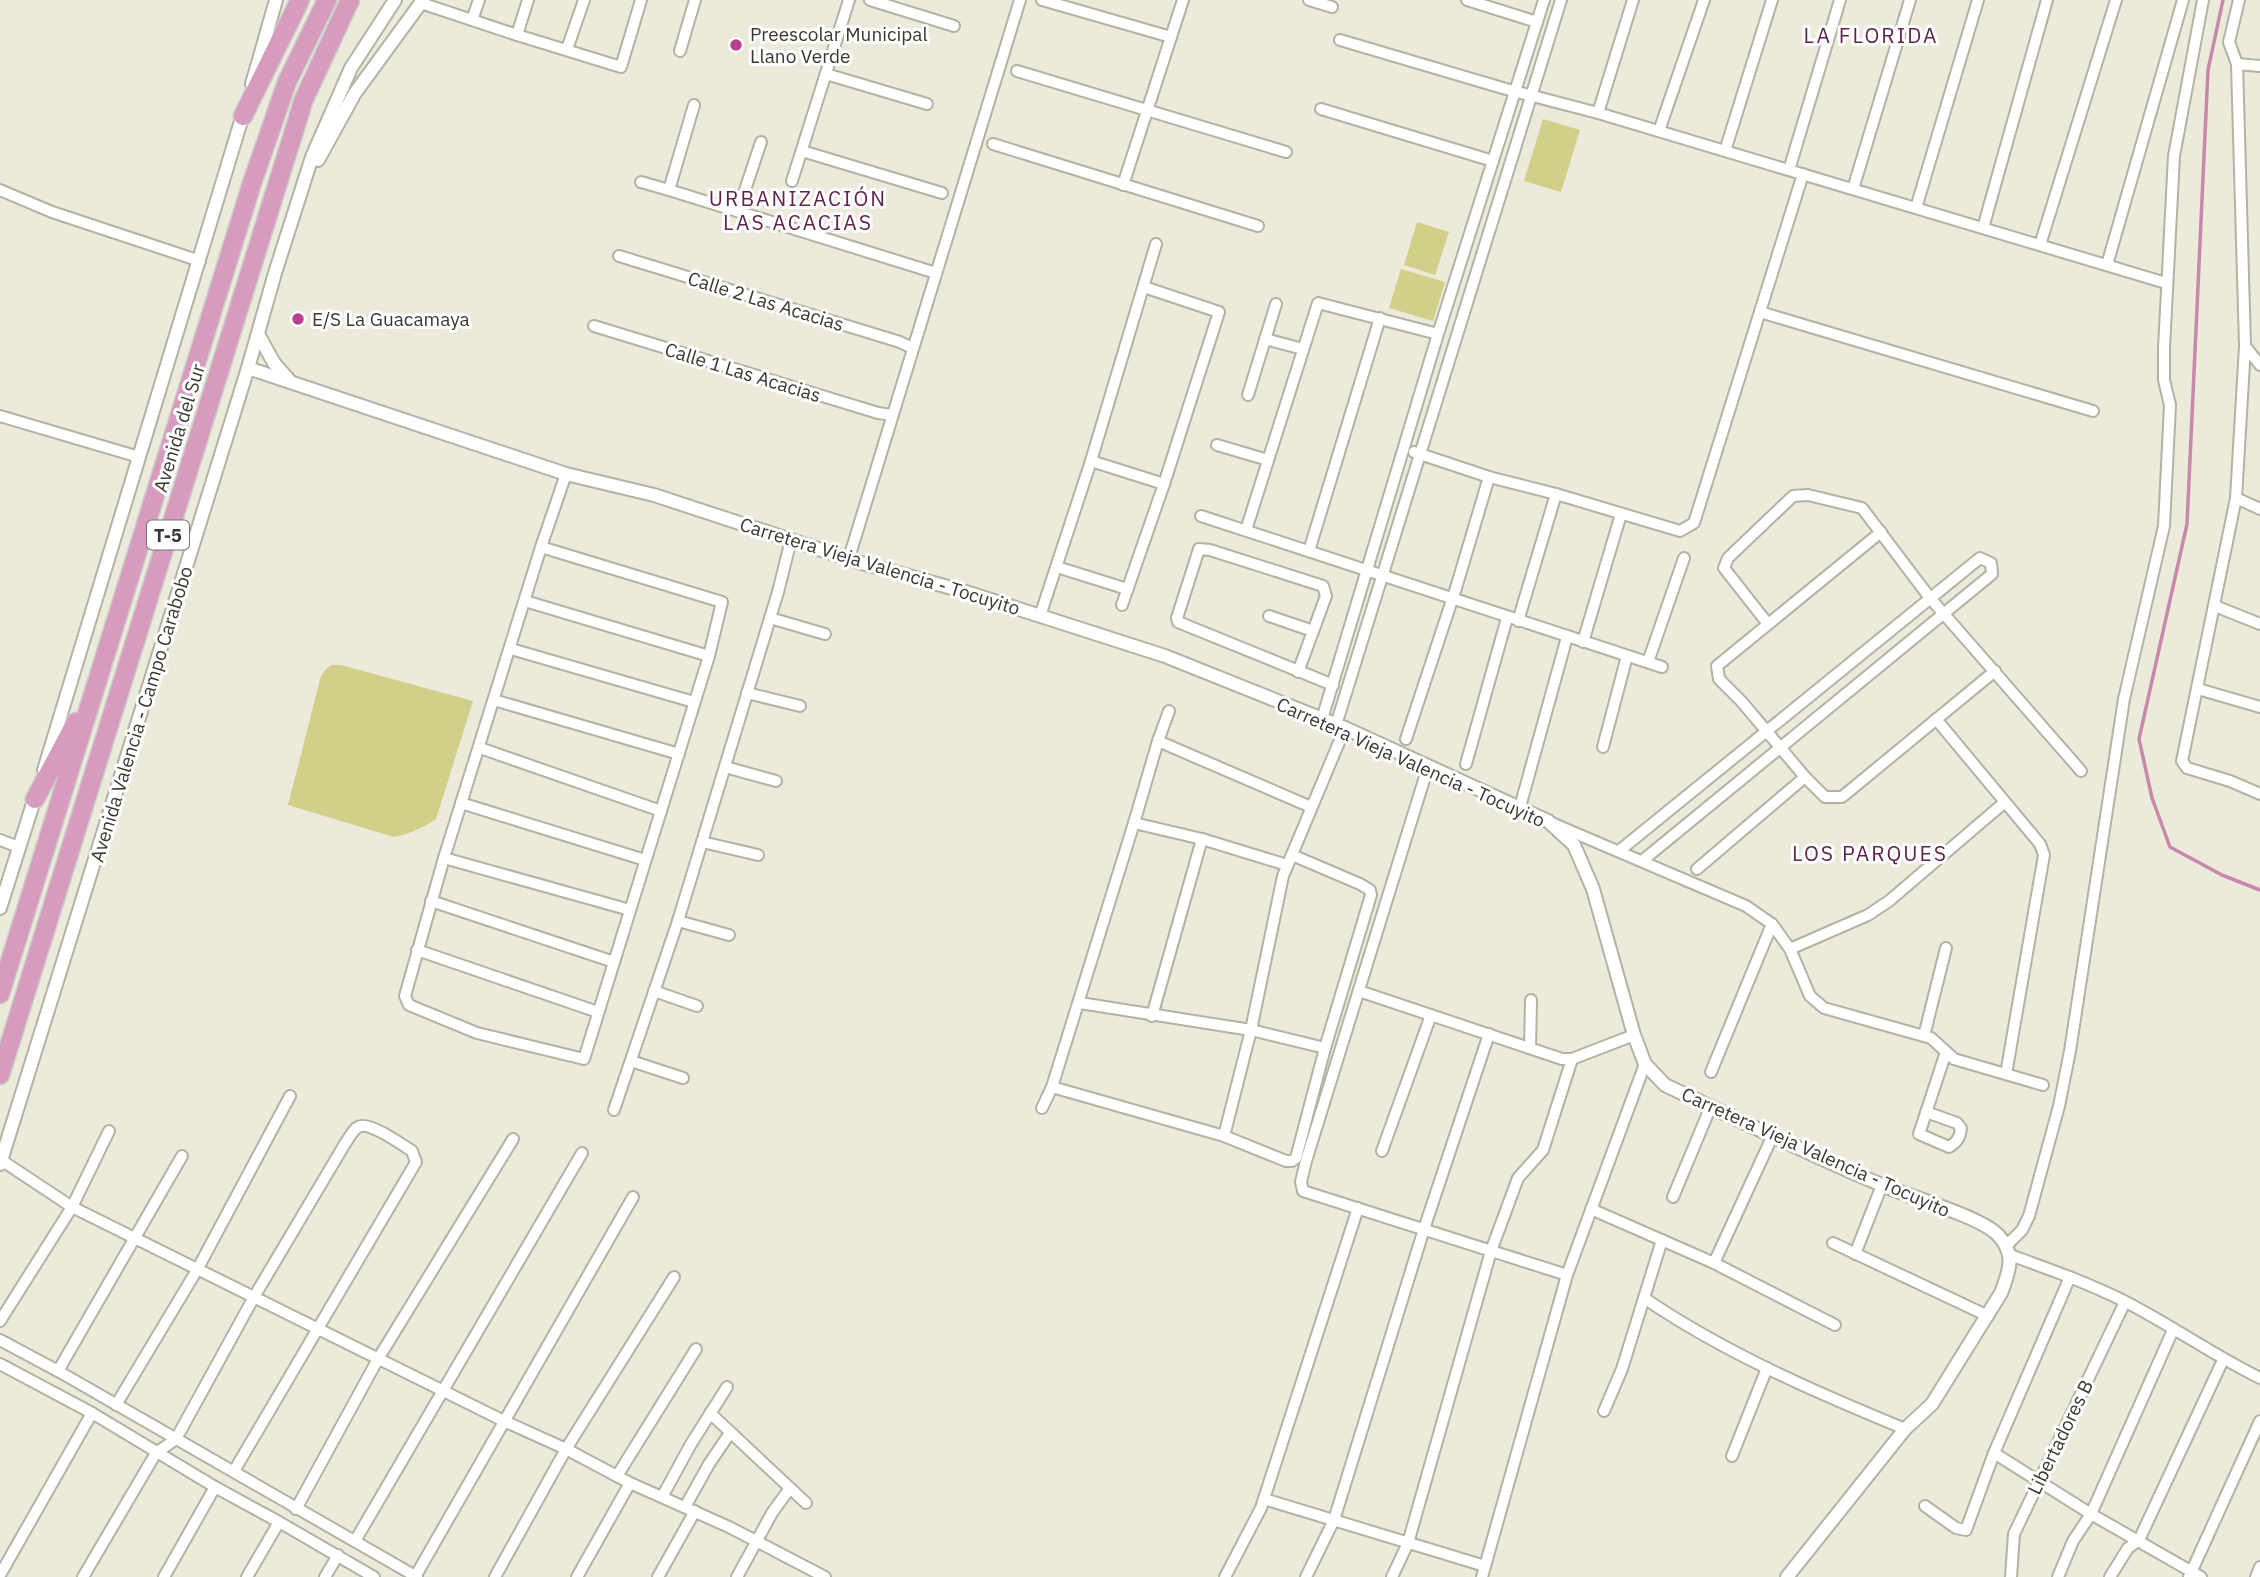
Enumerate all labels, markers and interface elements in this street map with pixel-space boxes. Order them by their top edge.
district label: LA FLORIDA [1804,21,1938,49]
place label: Preescolar Municipal Llano Verde [750,22,928,68]
marker: Preescolar Municipal Llano Verde [728,37,744,53]
district label: URBANIZACIÓN LAS ACACIAS [709,184,887,236]
street label: Calle 2 Las Acacias [685,266,847,336]
place label: E/S La Guacamaya [312,307,470,331]
marker: E/S La Guacamaya [290,311,306,327]
street label: Calle 1 Las Acacias [662,337,824,407]
street label: Avenida del Sur [148,361,210,495]
street label: Carretera Vieja Valencia - Tocuyito [737,512,1023,620]
road number: T-5 [147,520,189,550]
street label: Avenida Valencia - Campo Carabobo [84,563,198,865]
street label: Carretera Vieja Valencia - Tocuyito [1273,692,1549,832]
district label: LOS PARQUES [1792,839,1948,867]
street label: Carretera Vieja Valencia - Tocuyito [1678,1082,1954,1222]
street label: Libertadores B [2022,1376,2098,1498]

